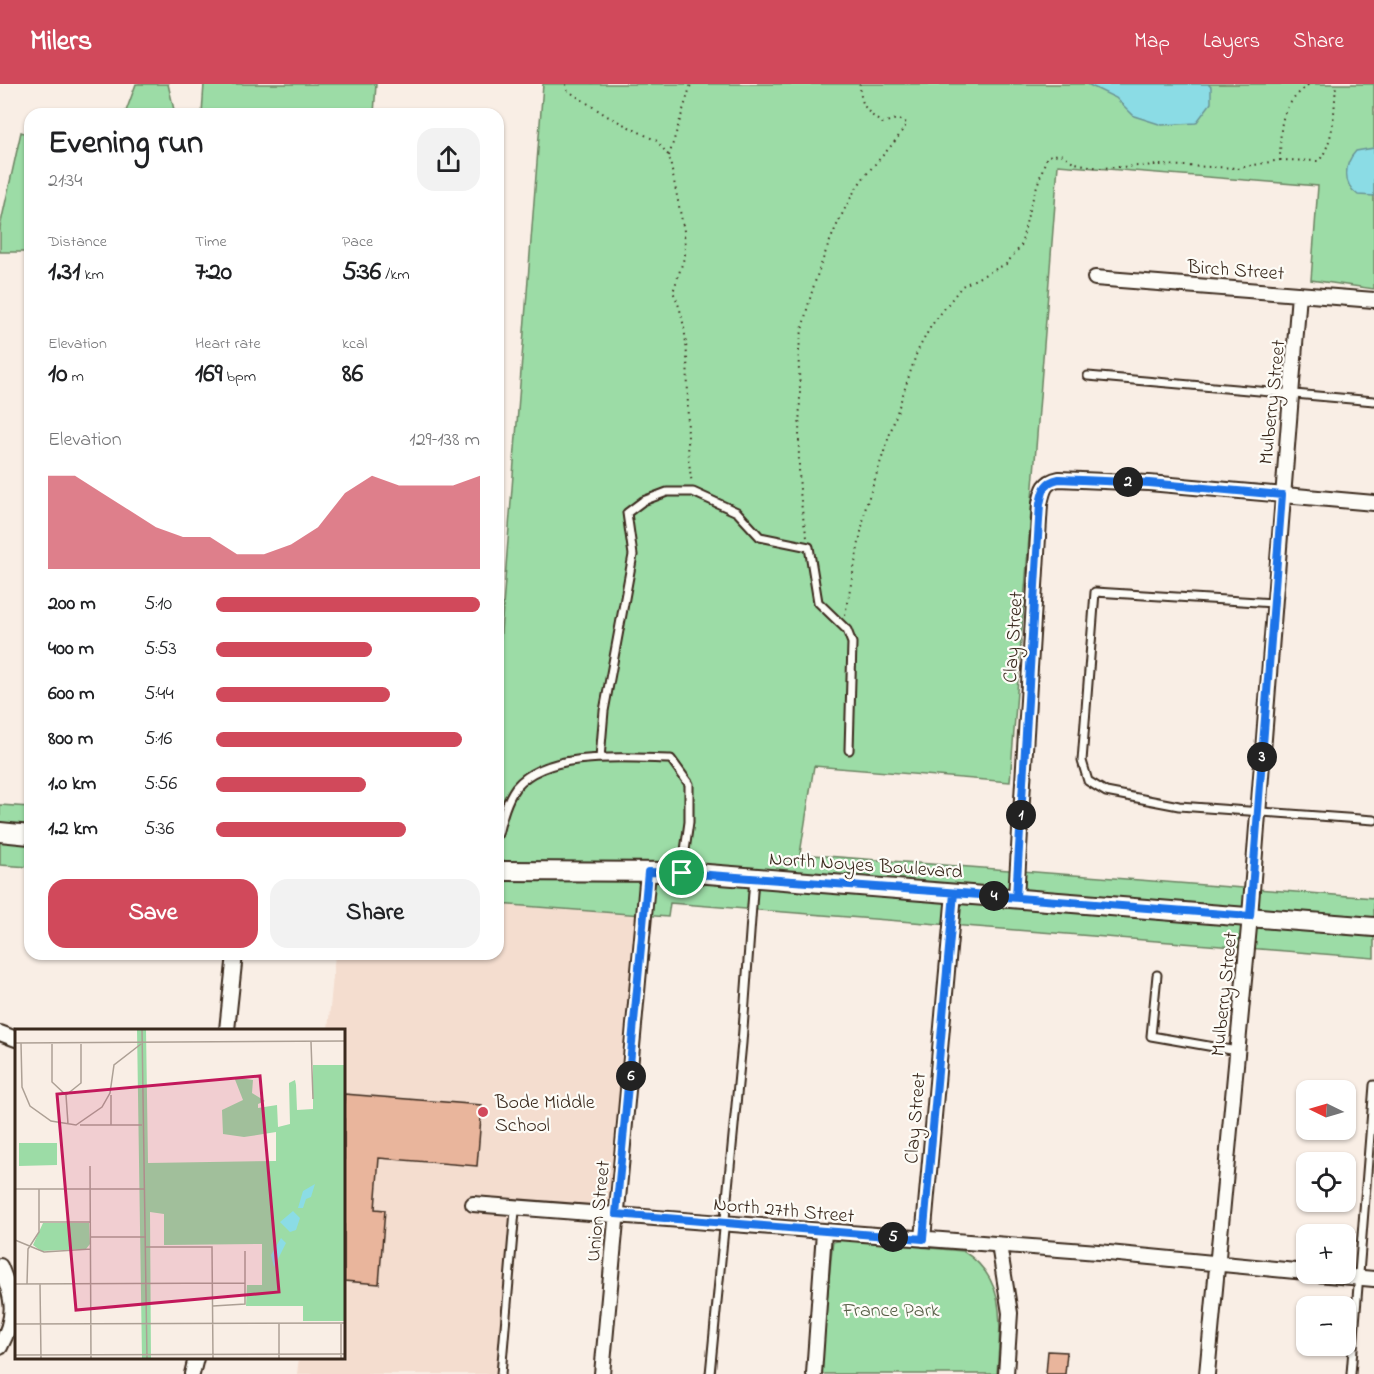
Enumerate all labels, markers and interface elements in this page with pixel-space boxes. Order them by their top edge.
text: Milers [30,22,92,63]
text: Map [1134,27,1170,57]
text: Layers [1203,27,1260,57]
text: Share [1293,27,1344,57]
text: Evening run [48,120,203,168]
button: share [417,128,480,191]
text: 21:34 [48,167,83,196]
text: Distance [48,230,107,254]
text: Time [195,230,227,254]
text: Pace [342,230,373,254]
text: 1.31 [48,254,81,292]
text: 7:20 [195,254,232,292]
text: 5:36 [342,254,381,292]
street label: Birch Street [1185,254,1286,289]
text: km [81,263,104,287]
text: /km [381,263,410,287]
text: Elevation [48,332,107,356]
text: Heart rate [195,332,261,356]
text: kcal [342,332,367,356]
street label: Mulberry Street [1253,338,1294,466]
text: 10 [48,356,68,394]
text: 169 [195,356,223,394]
text: 86 [342,356,363,394]
text: m [68,365,84,389]
text: bpm [223,365,256,389]
text: Elevation [48,426,122,455]
text: 129–138 m [409,426,480,455]
pin: 2 [1113,467,1143,497]
text: 2 [1124,470,1132,494]
text: 200 m [48,590,96,619]
text: 5:10 [144,590,172,619]
street label: Clay Street [997,590,1032,684]
text: 400 m [48,635,94,664]
text: 5:53 [144,635,177,664]
text: 600 m [48,680,95,709]
text: 5:44 [144,680,174,709]
text: 800 m [48,725,93,754]
text: 5:16 [144,725,172,754]
pin: 3 [1247,742,1277,772]
text: 3 [1259,745,1265,769]
text: 1.0 km [48,770,96,799]
text: 5:56 [144,770,177,799]
pin: 1 [1006,800,1036,830]
text: 1 [1018,803,1024,827]
text: 1.2 km [48,815,98,844]
text: 5:36 [144,815,174,844]
street label: North Noyes Boulevard [768,845,964,888]
pin [656,847,707,898]
icon: arrive [665,856,698,889]
button: Save [48,879,258,948]
button: Share [270,879,480,948]
pin: 4 [979,881,1009,911]
text: 4 [991,884,997,908]
street label: Mulberry Street [1205,930,1246,1058]
inset map [15,1029,345,1359]
pin: 6 [616,1061,646,1091]
text: 6 [627,1064,635,1088]
street label: Clay Street [898,1071,935,1165]
north arrow [1296,1080,1356,1140]
map controls [1296,1080,1356,1356]
place label: Bode Middle School [494,1089,595,1141]
marker: Bode Middle School [476,1105,490,1119]
button: locate [1296,1152,1356,1212]
street label: Union Street [580,1159,619,1263]
street label: North 27th Street [712,1191,856,1232]
pin: 5 [878,1222,908,1252]
button: + [1296,1224,1356,1284]
text: 5 [888,1225,898,1249]
button: − [1296,1296,1356,1356]
park label: France Park [841,1297,940,1326]

